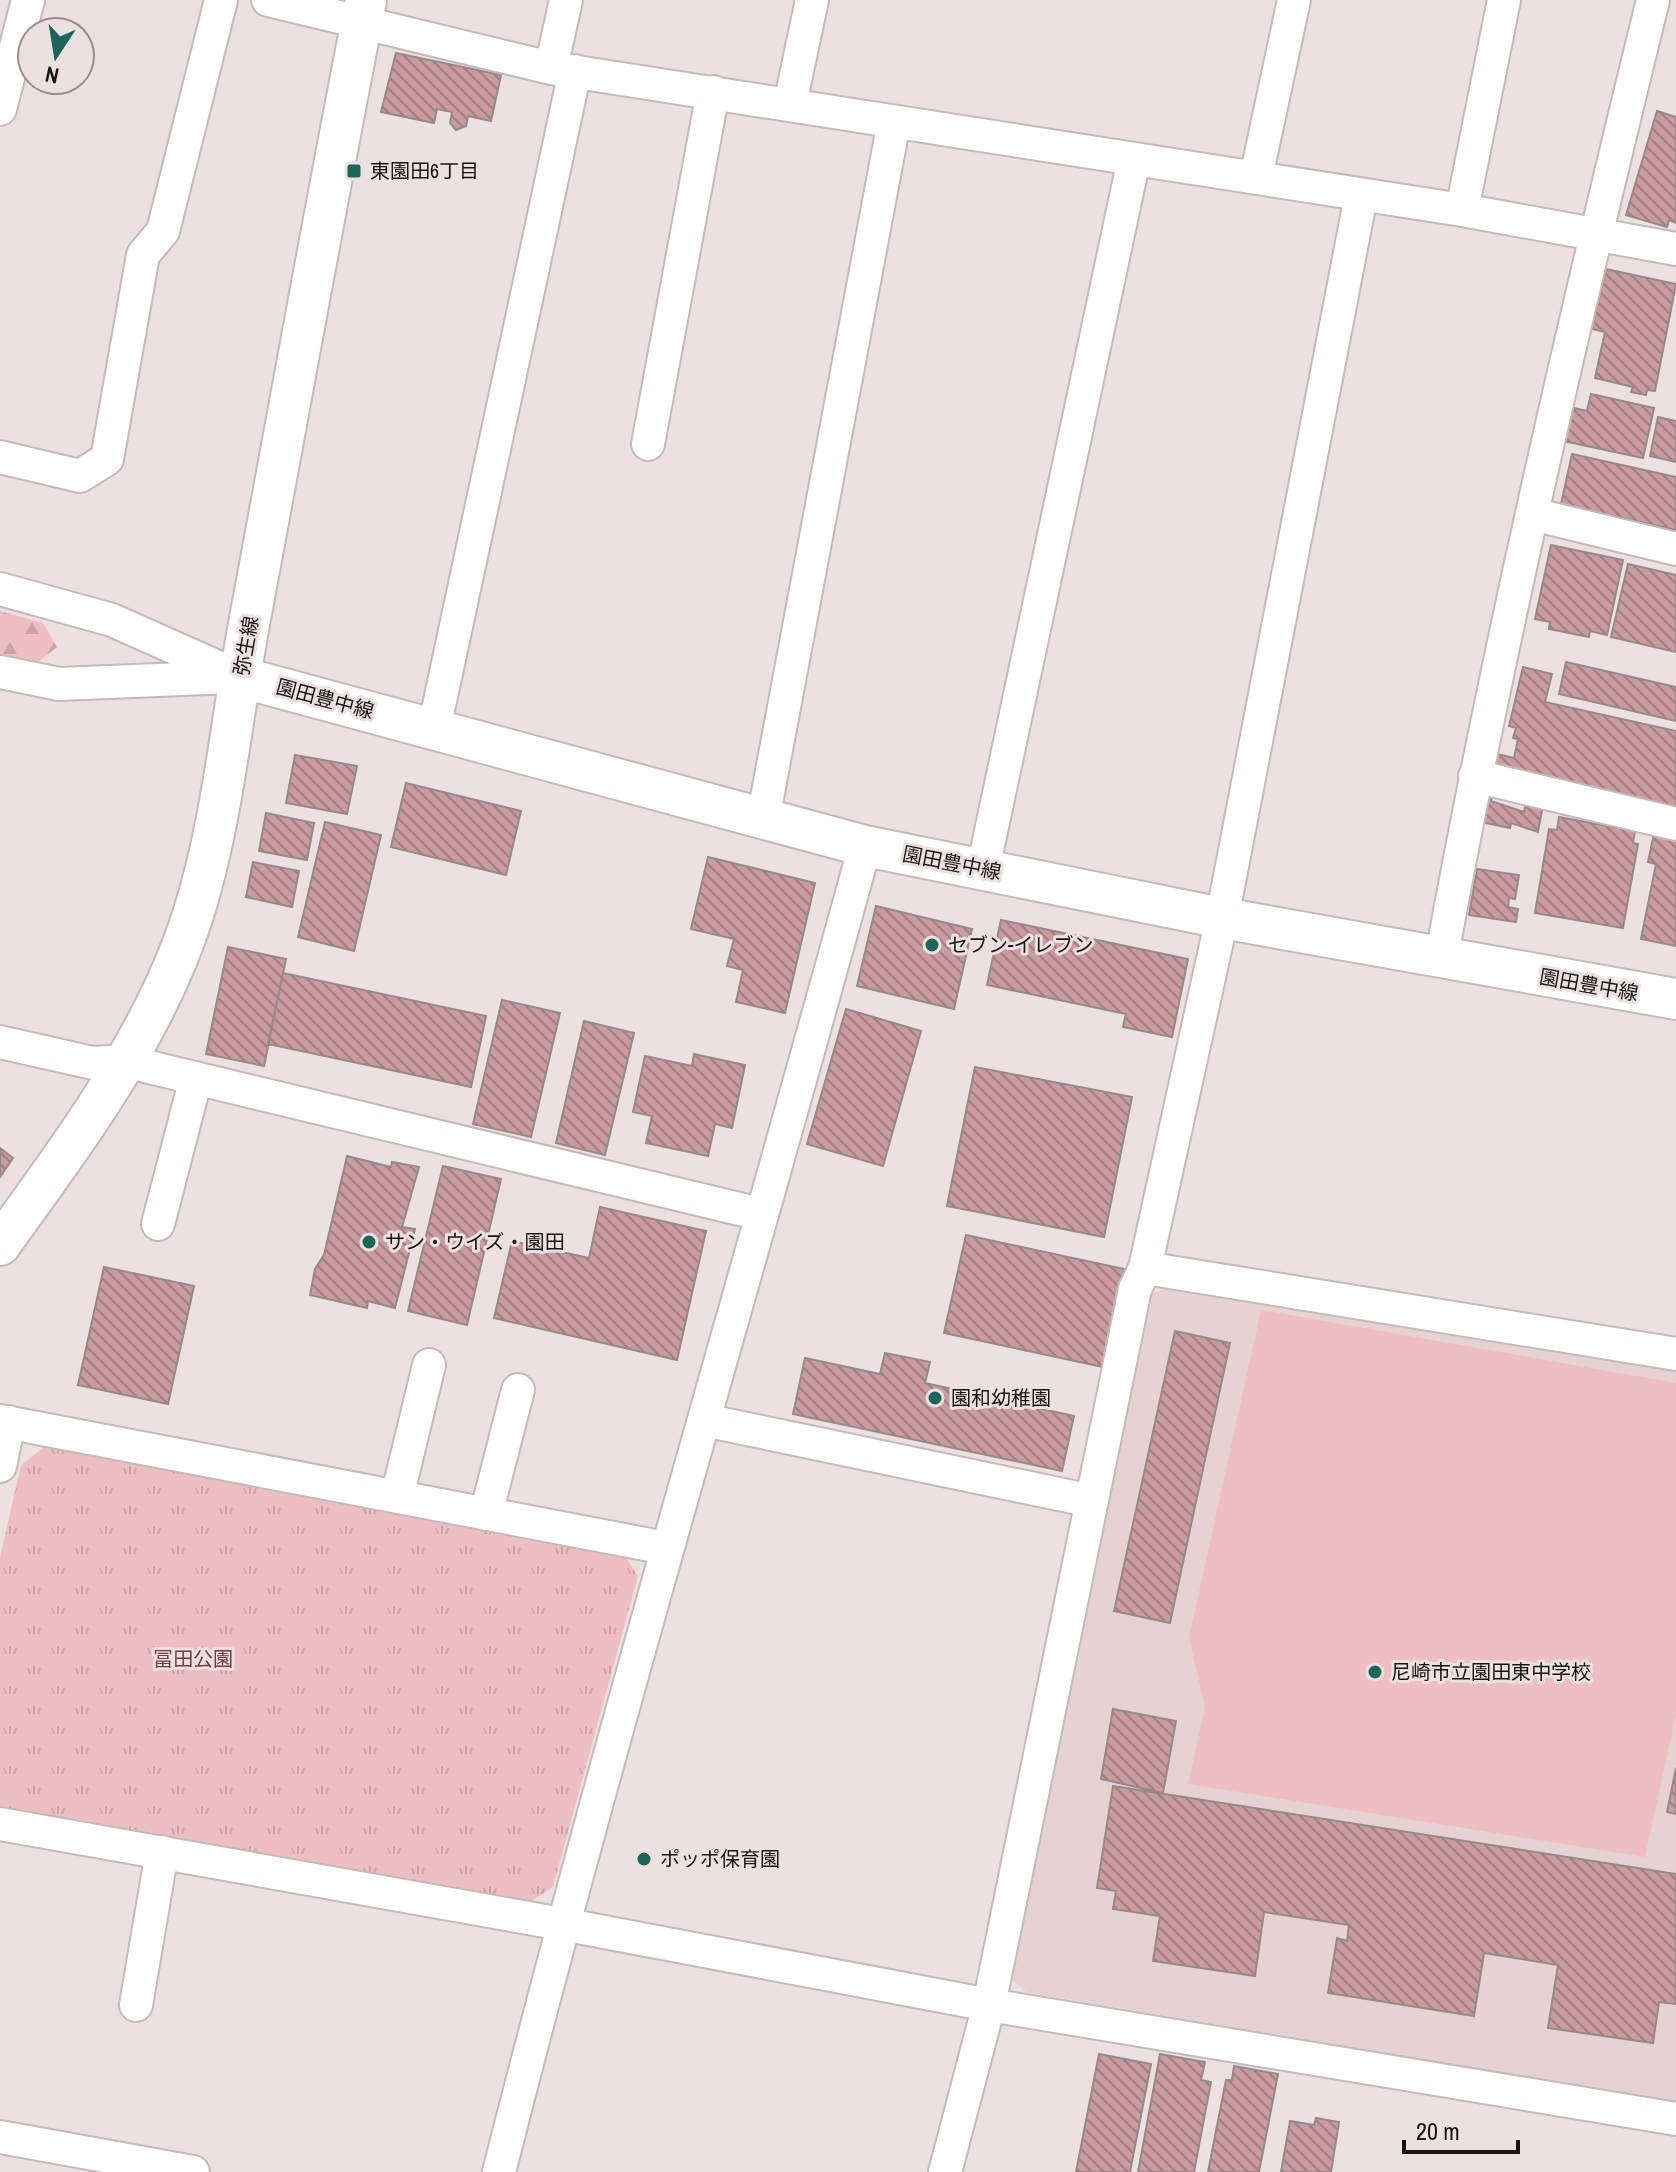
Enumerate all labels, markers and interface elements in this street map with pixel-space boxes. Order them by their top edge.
north arrow [16,16,96,96]
text: N [42,60,61,92]
place label: 東園田6丁目 [370,157,479,184]
marker: 東園田6丁目 [345,162,363,180]
street label: 弥生線 [227,614,264,678]
street label: 園田豊中線 [273,673,377,724]
street label: 園田豊中線 [900,840,1004,885]
place label: セブン-イレブン [948,931,1093,958]
marker: セブン-イレブン [923,936,941,954]
street label: 園田豊中線 [1538,963,1641,1006]
place label: サン・ウイズ・園田 [385,1228,564,1255]
marker: サン・ウイズ・園田 [360,1233,378,1251]
place label: 園和幼稚園 [951,1384,1051,1411]
marker: 園和幼稚園 [926,1389,944,1407]
park label: 冨田公園 [153,1645,233,1672]
place label: 尼崎市立園田東中学校 [1391,1658,1591,1685]
marker: 尼崎市立園田東中学校 [1366,1663,1384,1681]
place label: ポッポ保育園 [660,1845,780,1872]
marker: ポッポ保育園 [635,1850,653,1868]
scale bar [1404,2104,1518,2154]
text: 20 m [1416,2115,1460,2147]

